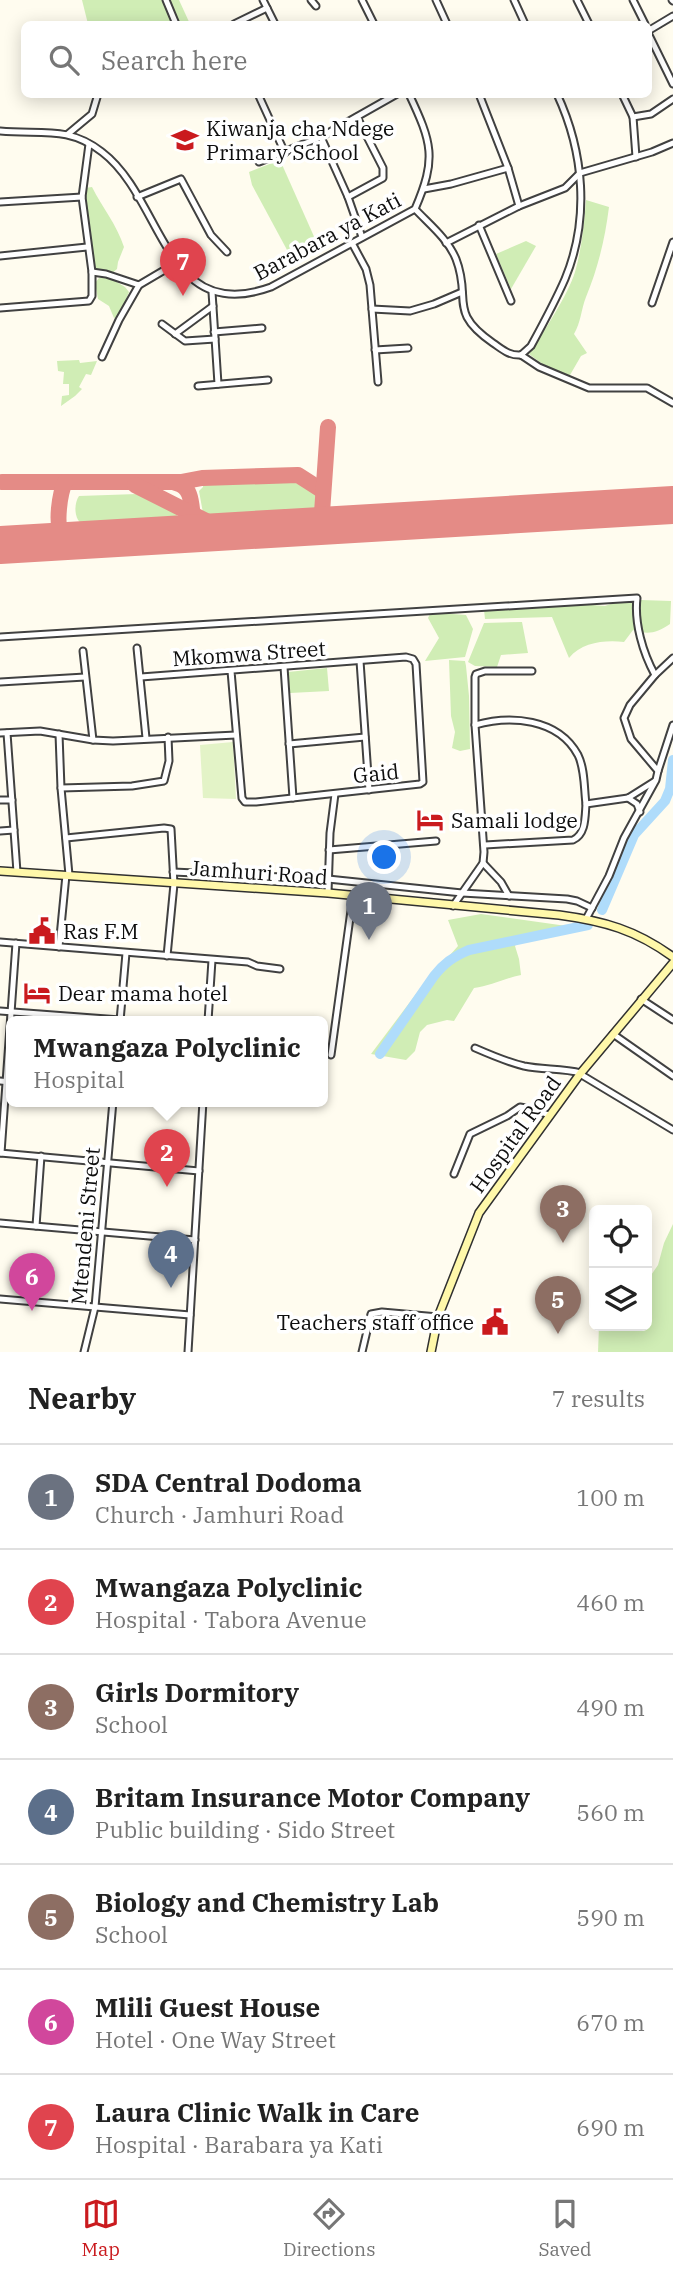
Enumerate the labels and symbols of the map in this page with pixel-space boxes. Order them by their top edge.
place label: Kiwanja cha Ndege Primary School [206,114,394,166]
school or university icon: Kiwanja cha Ndege Primary School [170,125,200,155]
street label: Barabara ya Kati [248,185,406,287]
pin: 7 [160,238,206,296]
street label: Mkomwa Street [172,634,326,672]
street label: Gaid [352,757,401,789]
hotel icon: Samali lodge [415,805,445,835]
place label: Samali lodge [451,806,578,834]
your location [367,840,401,874]
street label: Jamhuri Road [189,853,329,891]
pin: 1 [346,882,392,940]
public building icon: Ras F.M [27,916,57,946]
place label: Ras F.M [63,917,139,945]
hotel icon: Dear mama hotel [22,978,52,1008]
place label: Dear mama hotel [58,979,228,1007]
street label: Hospital Road [463,1070,567,1198]
pin: 2 [144,1129,190,1187]
street label: Mtendeni Street [64,1146,106,1306]
pin: 3 [540,1185,586,1243]
pin: 4 [148,1230,194,1288]
pin: 6 [9,1253,55,1311]
pin: 5 [535,1276,581,1334]
public building icon: Teachers staff office [480,1307,510,1337]
place label: Teachers staff office [277,1308,474,1336]

